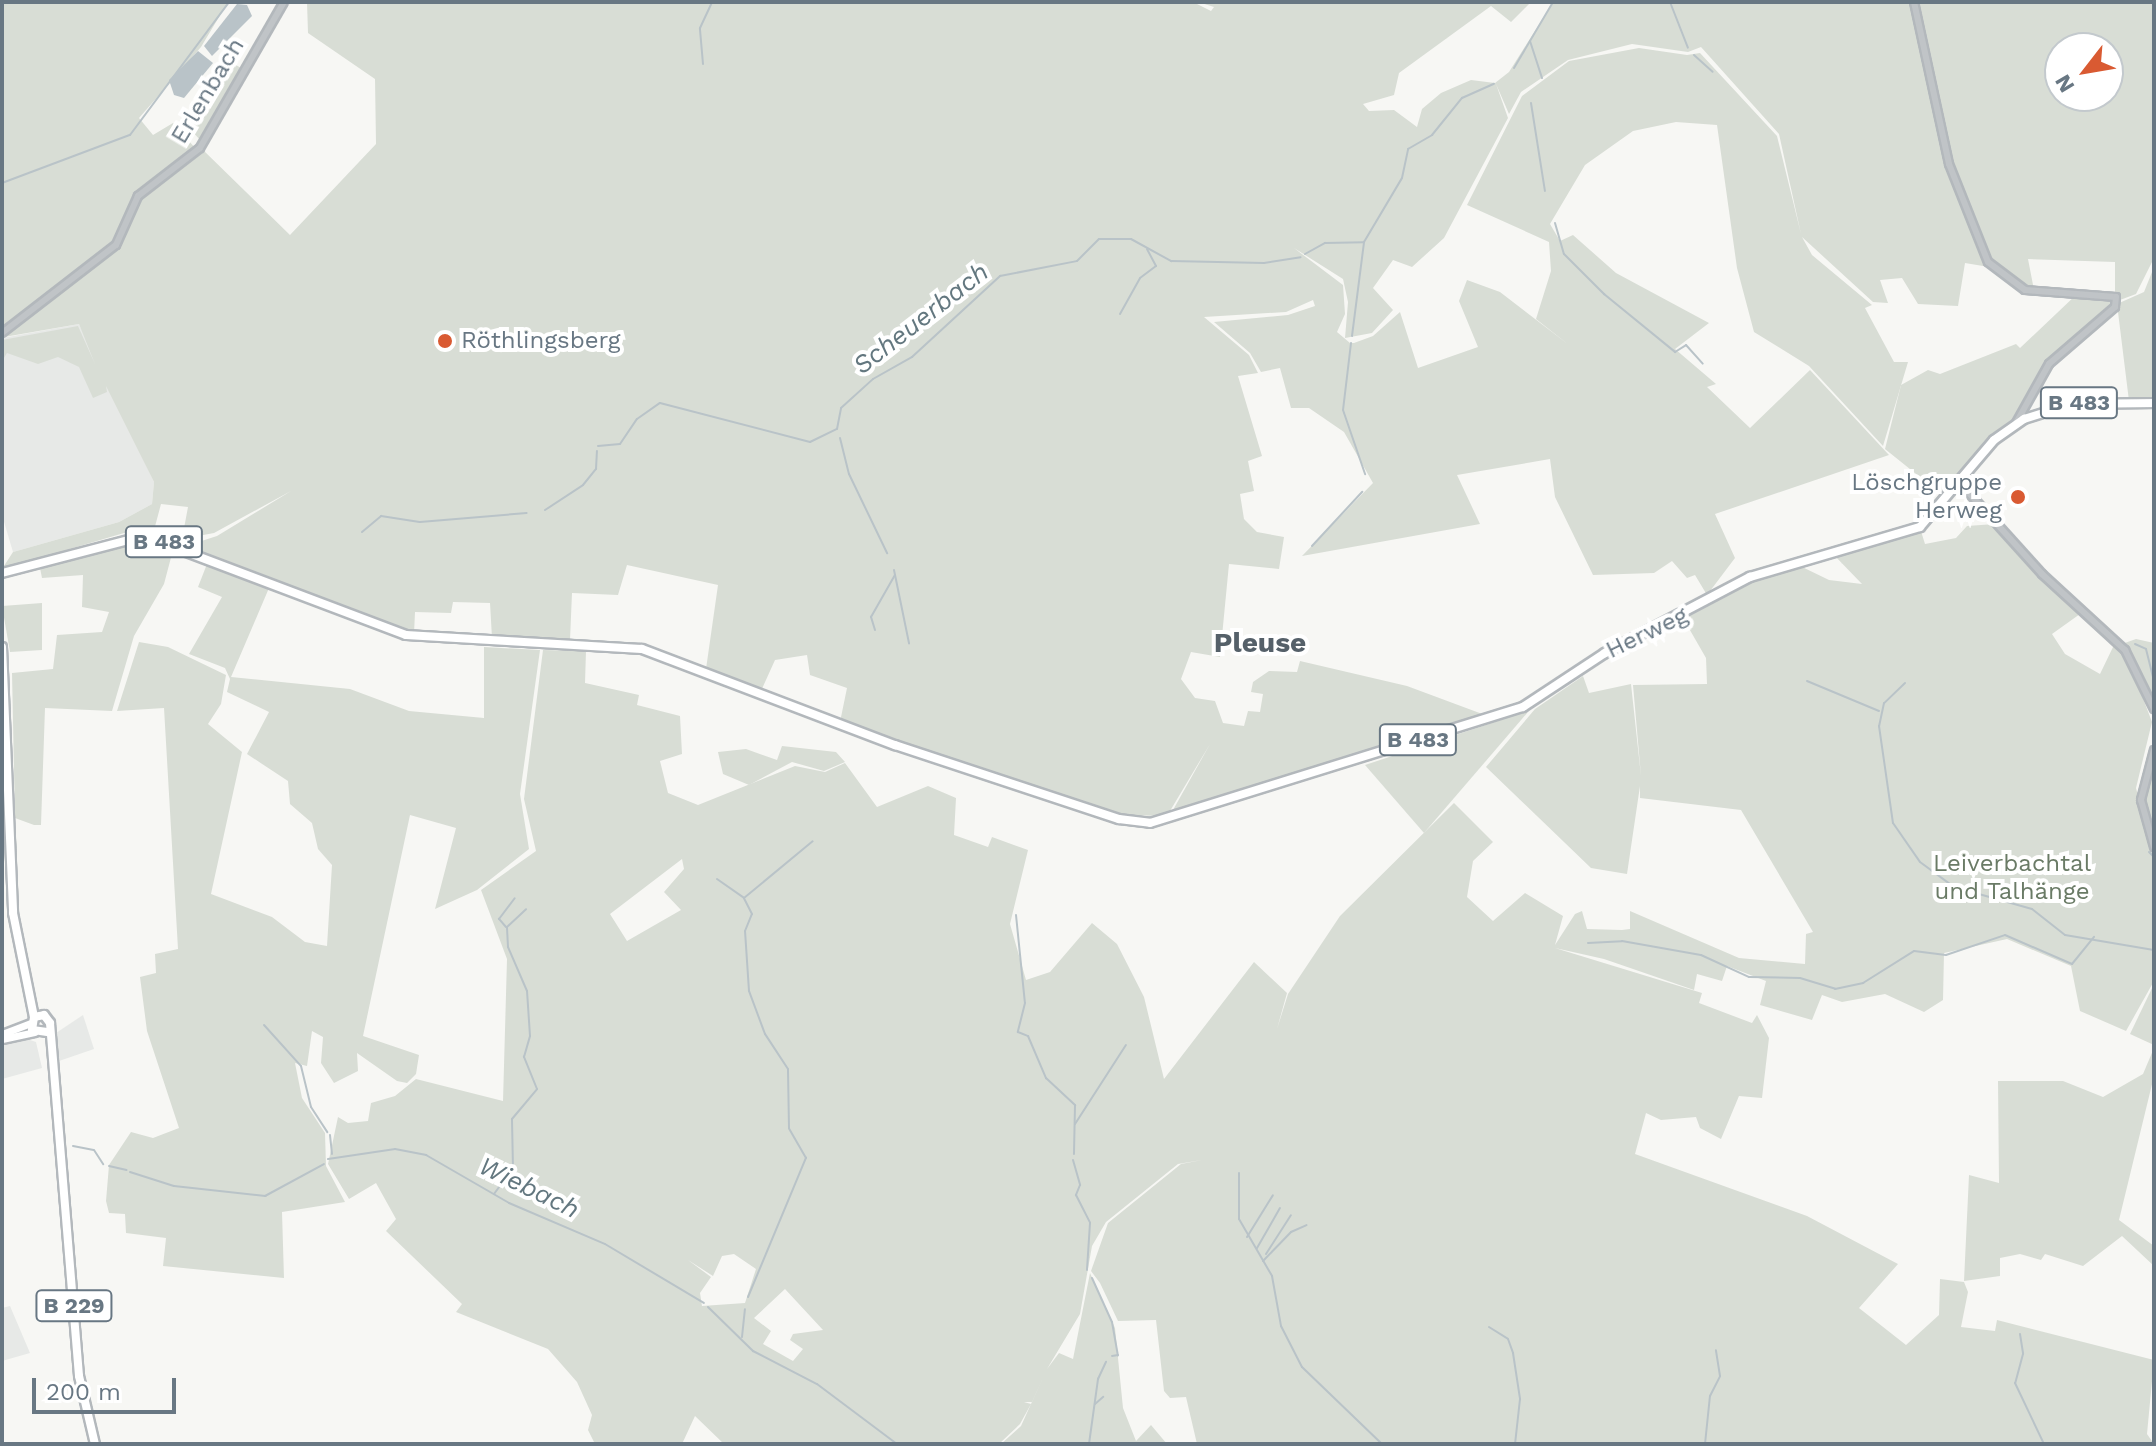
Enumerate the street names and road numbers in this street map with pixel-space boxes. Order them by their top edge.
street label: Erlenbach [165,33,251,149]
road number: B 483 [2039,385,2119,421]
road number: B 483 [124,524,204,560]
street label: Herweg [1601,601,1693,665]
road number: B 483 [1378,722,1458,758]
road number: B 229 [34,1288,114,1324]

